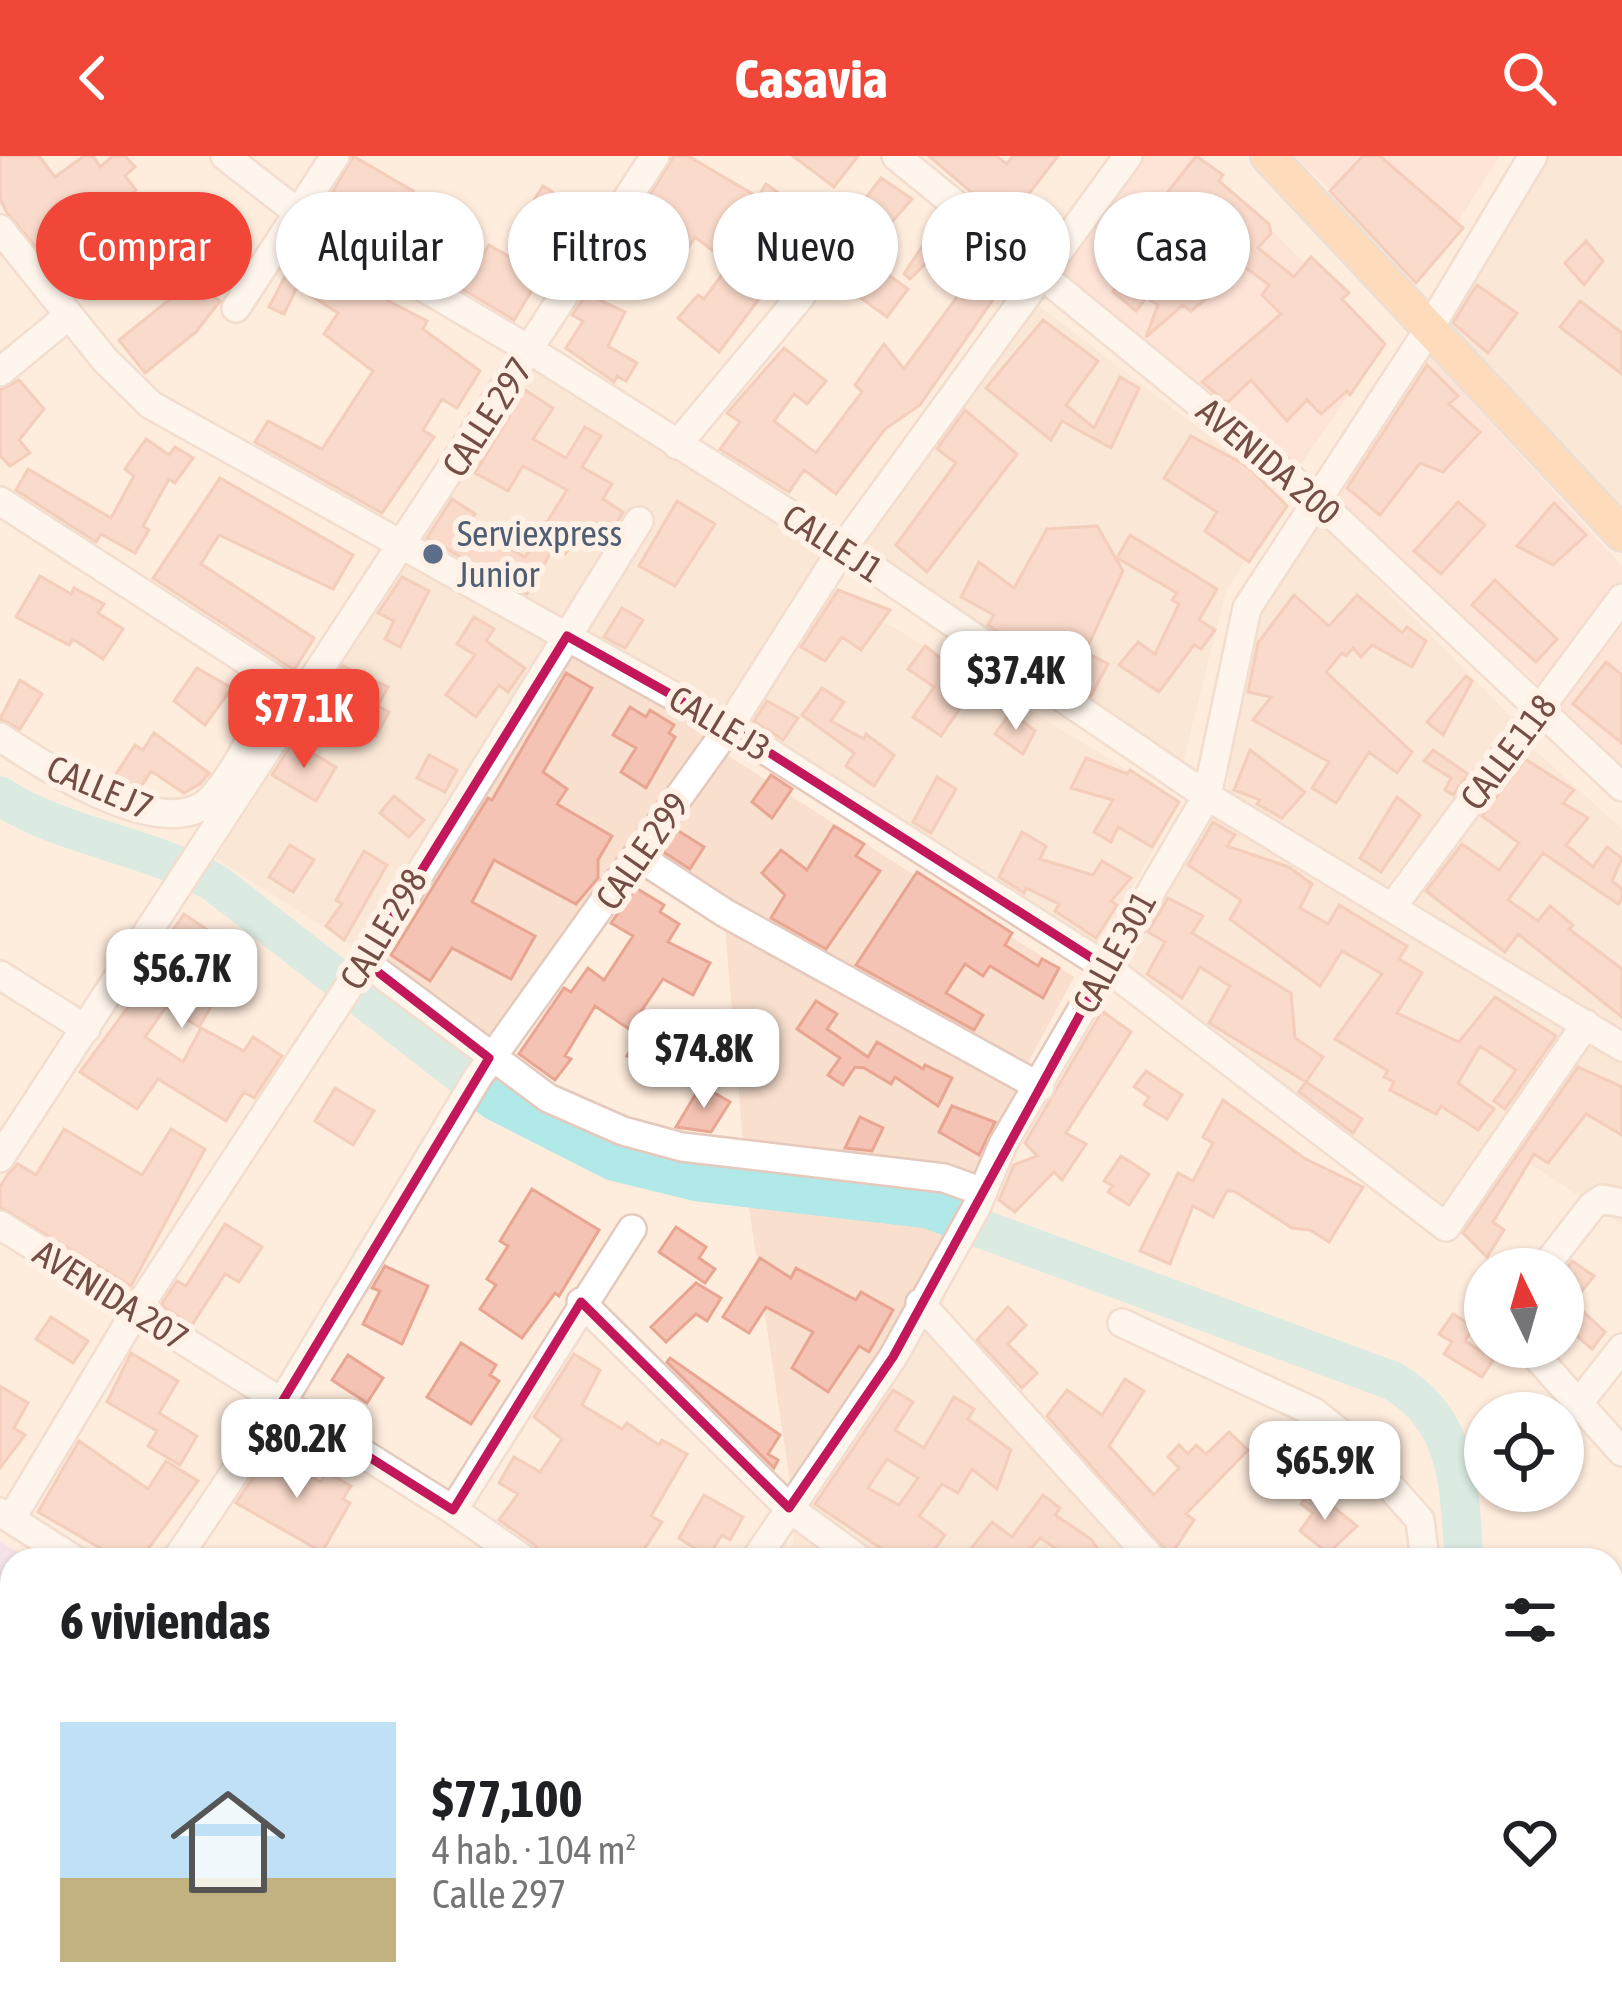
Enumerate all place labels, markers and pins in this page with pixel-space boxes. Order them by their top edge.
place label: Serviexpress Junior [457,512,622,595]
marker: Serviexpress Junior [420,541,446,567]
pin: $37.4K [918,631,1114,733]
pin: $77.1K [206,669,402,771]
pin: $56.7K [84,929,280,1031]
pin: $74.8K [606,1009,802,1111]
pin: $80.2K [199,1399,395,1501]
pin: $65.9K [1227,1421,1423,1523]

